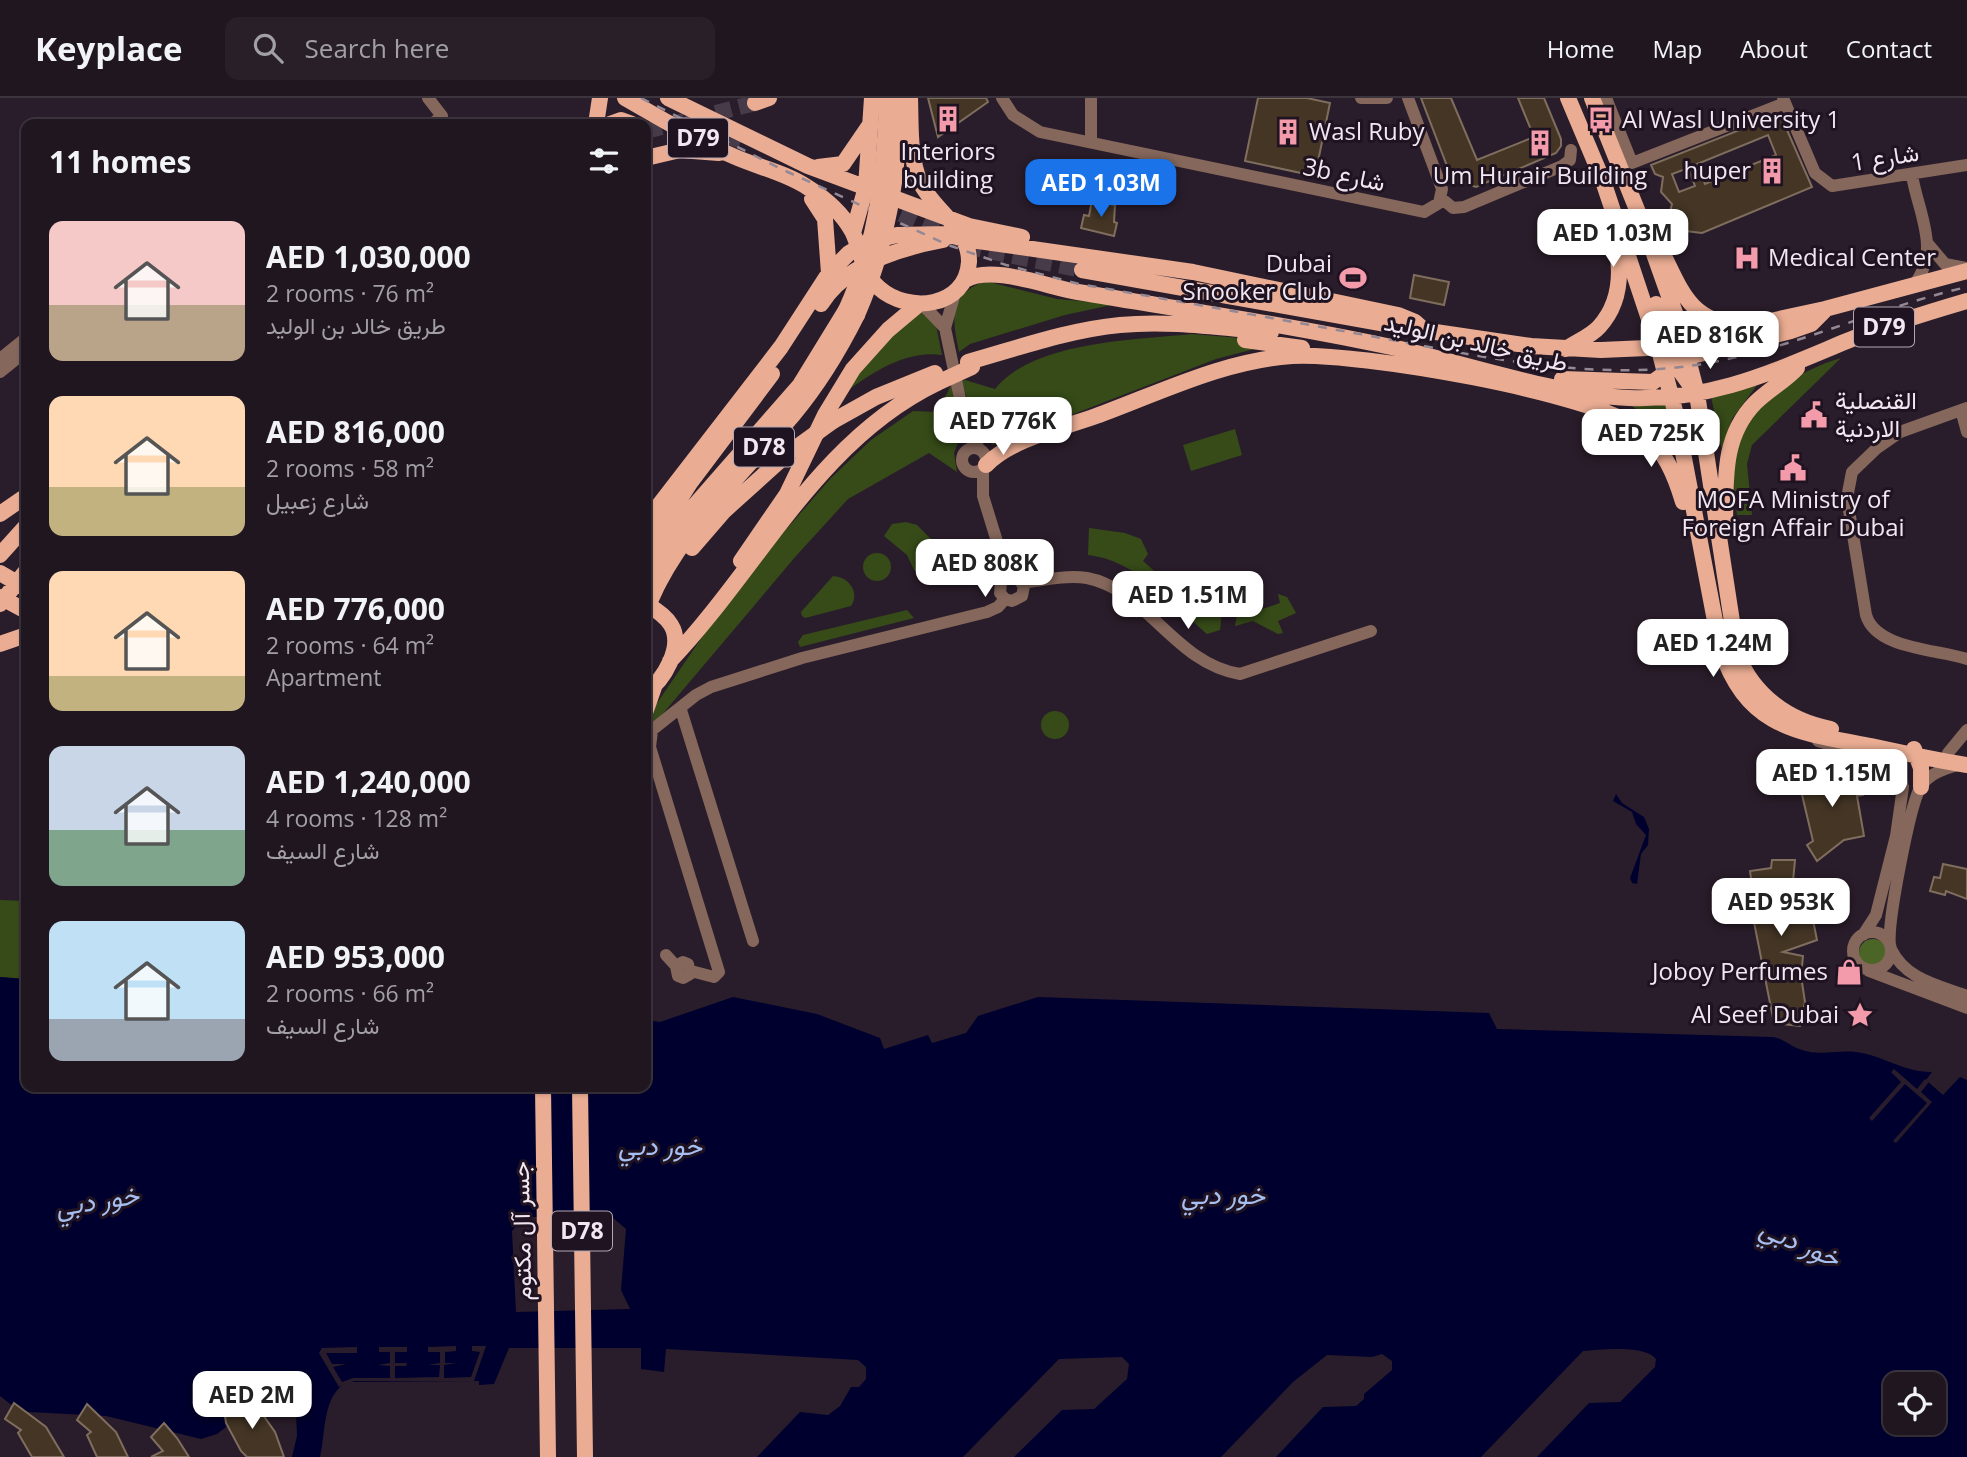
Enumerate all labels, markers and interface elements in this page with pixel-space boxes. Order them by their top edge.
search box [225,17,715,80]
text: Keyplace [35,26,183,71]
icon: search [249,29,287,67]
text: Search here [305,30,449,66]
text: Home [1547,32,1615,65]
text: Map [1653,32,1702,65]
text: About [1740,32,1808,65]
text: Contact [1846,32,1932,65]
place label: Al Wasl University 1 [1622,102,1840,135]
building icon: Interiors building [933,104,963,134]
bus stop icon: Al Wasl University 1 [1586,105,1616,135]
place label: Wasl Ruby [1309,114,1425,147]
building icon: Wasl Ruby [1273,117,1303,147]
road number: D79 [668,118,728,158]
building icon: Um Hurair Building [1525,128,1555,158]
place label: Interiors building [900,134,996,195]
street label: شارع 1 [1848,135,1921,179]
text: 11 homes [49,141,192,182]
icon: filters [585,142,623,180]
street label: 3b شارع [1300,149,1388,199]
place label: huper [1684,153,1751,186]
building icon: huper [1757,156,1787,186]
place label: Um Hurair Building [1433,158,1647,191]
pin: AED 1.03M [1021,159,1181,219]
text: AED 1.03M [1041,166,1161,198]
pin: AED 1.03M [1533,209,1693,269]
text: AED 1.03M [1553,216,1673,248]
text: AED 1,030,000 [266,236,471,277]
place label: Medical Center [1768,240,1936,273]
hospital icon: Medical Center [1732,243,1762,273]
place label: Dubai Snooker Club [1183,246,1332,307]
icon: home [105,249,189,333]
sports icon: Dubai Snooker Club [1338,263,1368,293]
text: 2 rooms · 76 m² [266,277,434,309]
street label: طريق خالد بن الوليد [1381,304,1571,379]
road number: D79 [1854,308,1914,346]
text: طريق خالد بن الوليد [266,309,446,341]
pin: AED 816K [1638,312,1782,371]
text: AED 816K [1657,318,1763,350]
place label: القنصلية الاردنية [1835,383,1917,444]
pin: AED 776K [931,398,1075,457]
public building icon: القنصلية الاردنية [1799,400,1829,430]
text: AED 776K [950,404,1056,436]
pin: AED 725K [1579,410,1723,469]
text: AED 816,000 [266,411,445,452]
text: AED 725K [1598,416,1704,448]
icon: home [105,424,189,508]
road number: D78 [734,428,794,466]
text: 2 rooms · 58 m² [266,452,434,484]
public building icon: MOFA Ministry of Foreign Affair Dubai [1778,453,1808,483]
place label: MOFA Ministry of Foreign Affair Dubai [1681,482,1905,543]
text: شارع زعبيل [266,484,369,516]
pin: AED 808K [913,540,1057,599]
text: AED 808K [932,546,1038,578]
pin: AED 1.51M [1108,572,1268,631]
text: AED 1.51M [1128,578,1248,610]
text: AED 776,000 [266,588,445,629]
icon: home [105,599,189,683]
pin: AED 1.24M [1633,620,1793,679]
text: AED 1.24M [1653,626,1773,658]
text: 2 rooms · 64 m² [266,629,434,661]
text: Apartment [266,661,382,693]
pin: AED 1.15M [1752,750,1912,809]
text: AED 1.15M [1772,756,1892,788]
text: AED 1,240,000 [266,761,471,802]
icon: home [105,774,189,858]
text: 4 rooms · 128 m² [266,802,447,834]
text: شارع السيف [266,834,379,866]
pin: AED 953K [1709,878,1853,938]
text: AED 953K [1728,885,1834,917]
text: AED 953,000 [266,936,445,977]
icon: home [105,949,189,1033]
place label: Joboy Perfumes [1650,954,1828,987]
shop icon: Joboy Perfumes [1834,957,1864,987]
text: 2 rooms · 66 m² [266,977,434,1009]
place label: Al Seef Dubai [1691,997,1839,1030]
place icon: Al Seef Dubai [1845,1000,1875,1030]
text: شارع السيف [266,1009,379,1041]
water label: خور دبي [618,1127,704,1167]
street label: جسر آل مكتوم [503,1161,539,1301]
water label: خور دبي [53,1175,143,1228]
water label: خور دبي [1181,1176,1267,1216]
water label: خور دبي [1753,1209,1848,1279]
road number: D78 [552,1212,612,1250]
pin: AED 2M [195,1372,309,1431]
map controls [1883,1372,1946,1435]
button: locate [1883,1372,1946,1435]
text: AED 2M [209,1378,295,1410]

